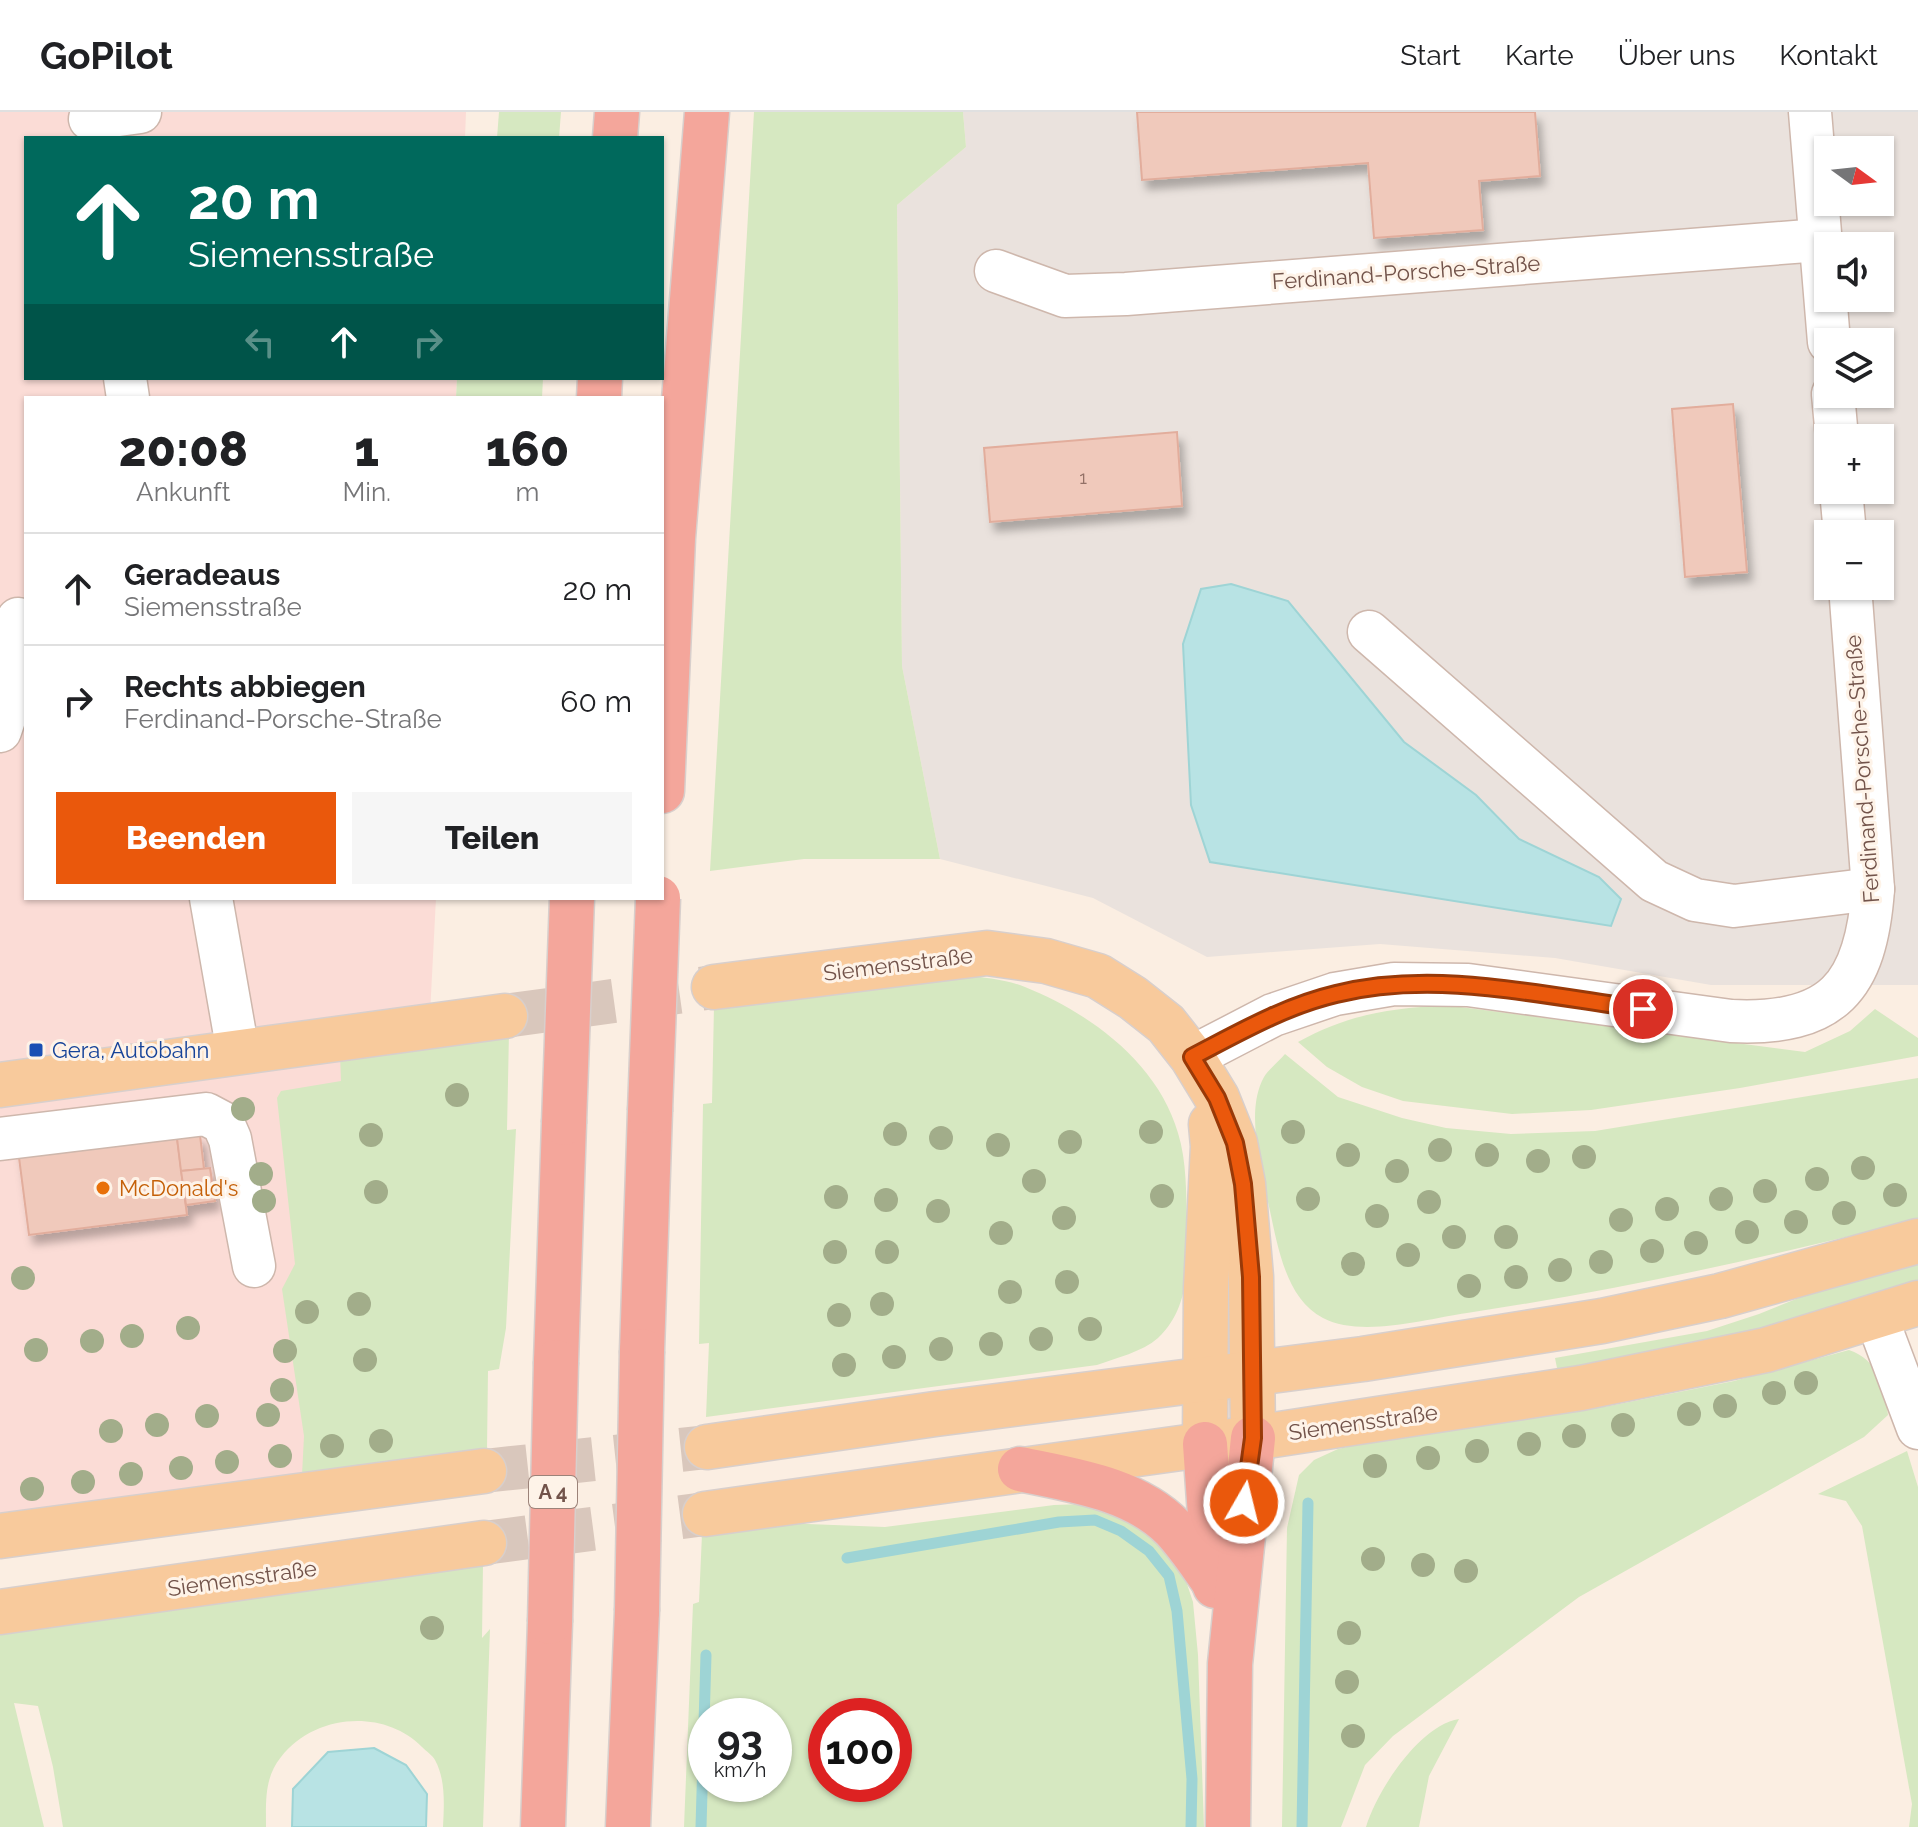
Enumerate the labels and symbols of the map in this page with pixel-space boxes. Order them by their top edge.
north arrow [1814,136,1894,216]
street label: Ferdinand-Porsche-Straße [1271,250,1541,294]
house number: 1 [1079,467,1087,488]
street label: Ferdinand-Porsche-Straße [1840,634,1884,904]
street label: Siemensstraße [822,942,974,986]
pin [1609,975,1677,1043]
place label: Gera, Autobahn [52,1037,209,1063]
marker: Gera, Autobahn [27,1041,45,1059]
place label: McDonald's [119,1175,238,1201]
marker: McDonald's [94,1179,112,1197]
street label: Siemensstraße [1287,1399,1439,1445]
position arrow [1202,1461,1286,1545]
road number: A 4 [529,1476,577,1508]
street label: Siemensstraße [166,1555,318,1601]
speed limit sign: 100 [808,1698,912,1802]

